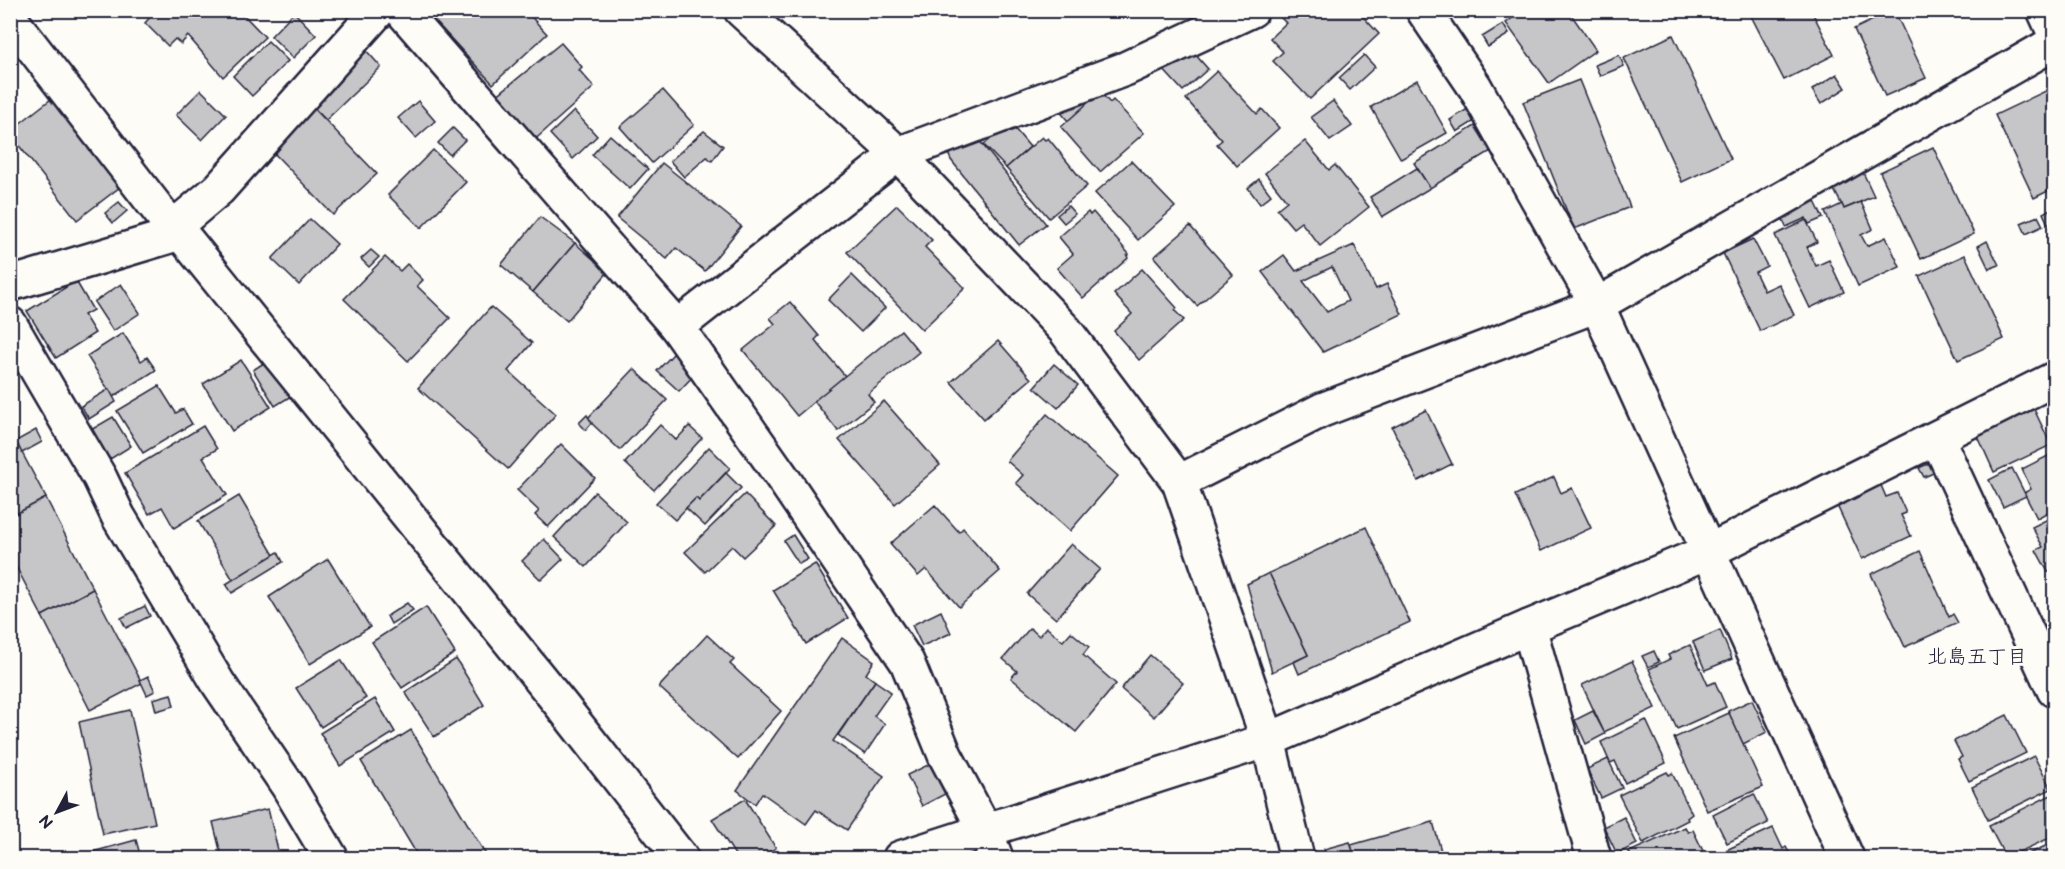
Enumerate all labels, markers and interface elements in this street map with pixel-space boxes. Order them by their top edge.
district label: 北島五丁目 [1927,645,2027,669]
north arrow [27,782,87,842]
text: N [36,810,58,832]

